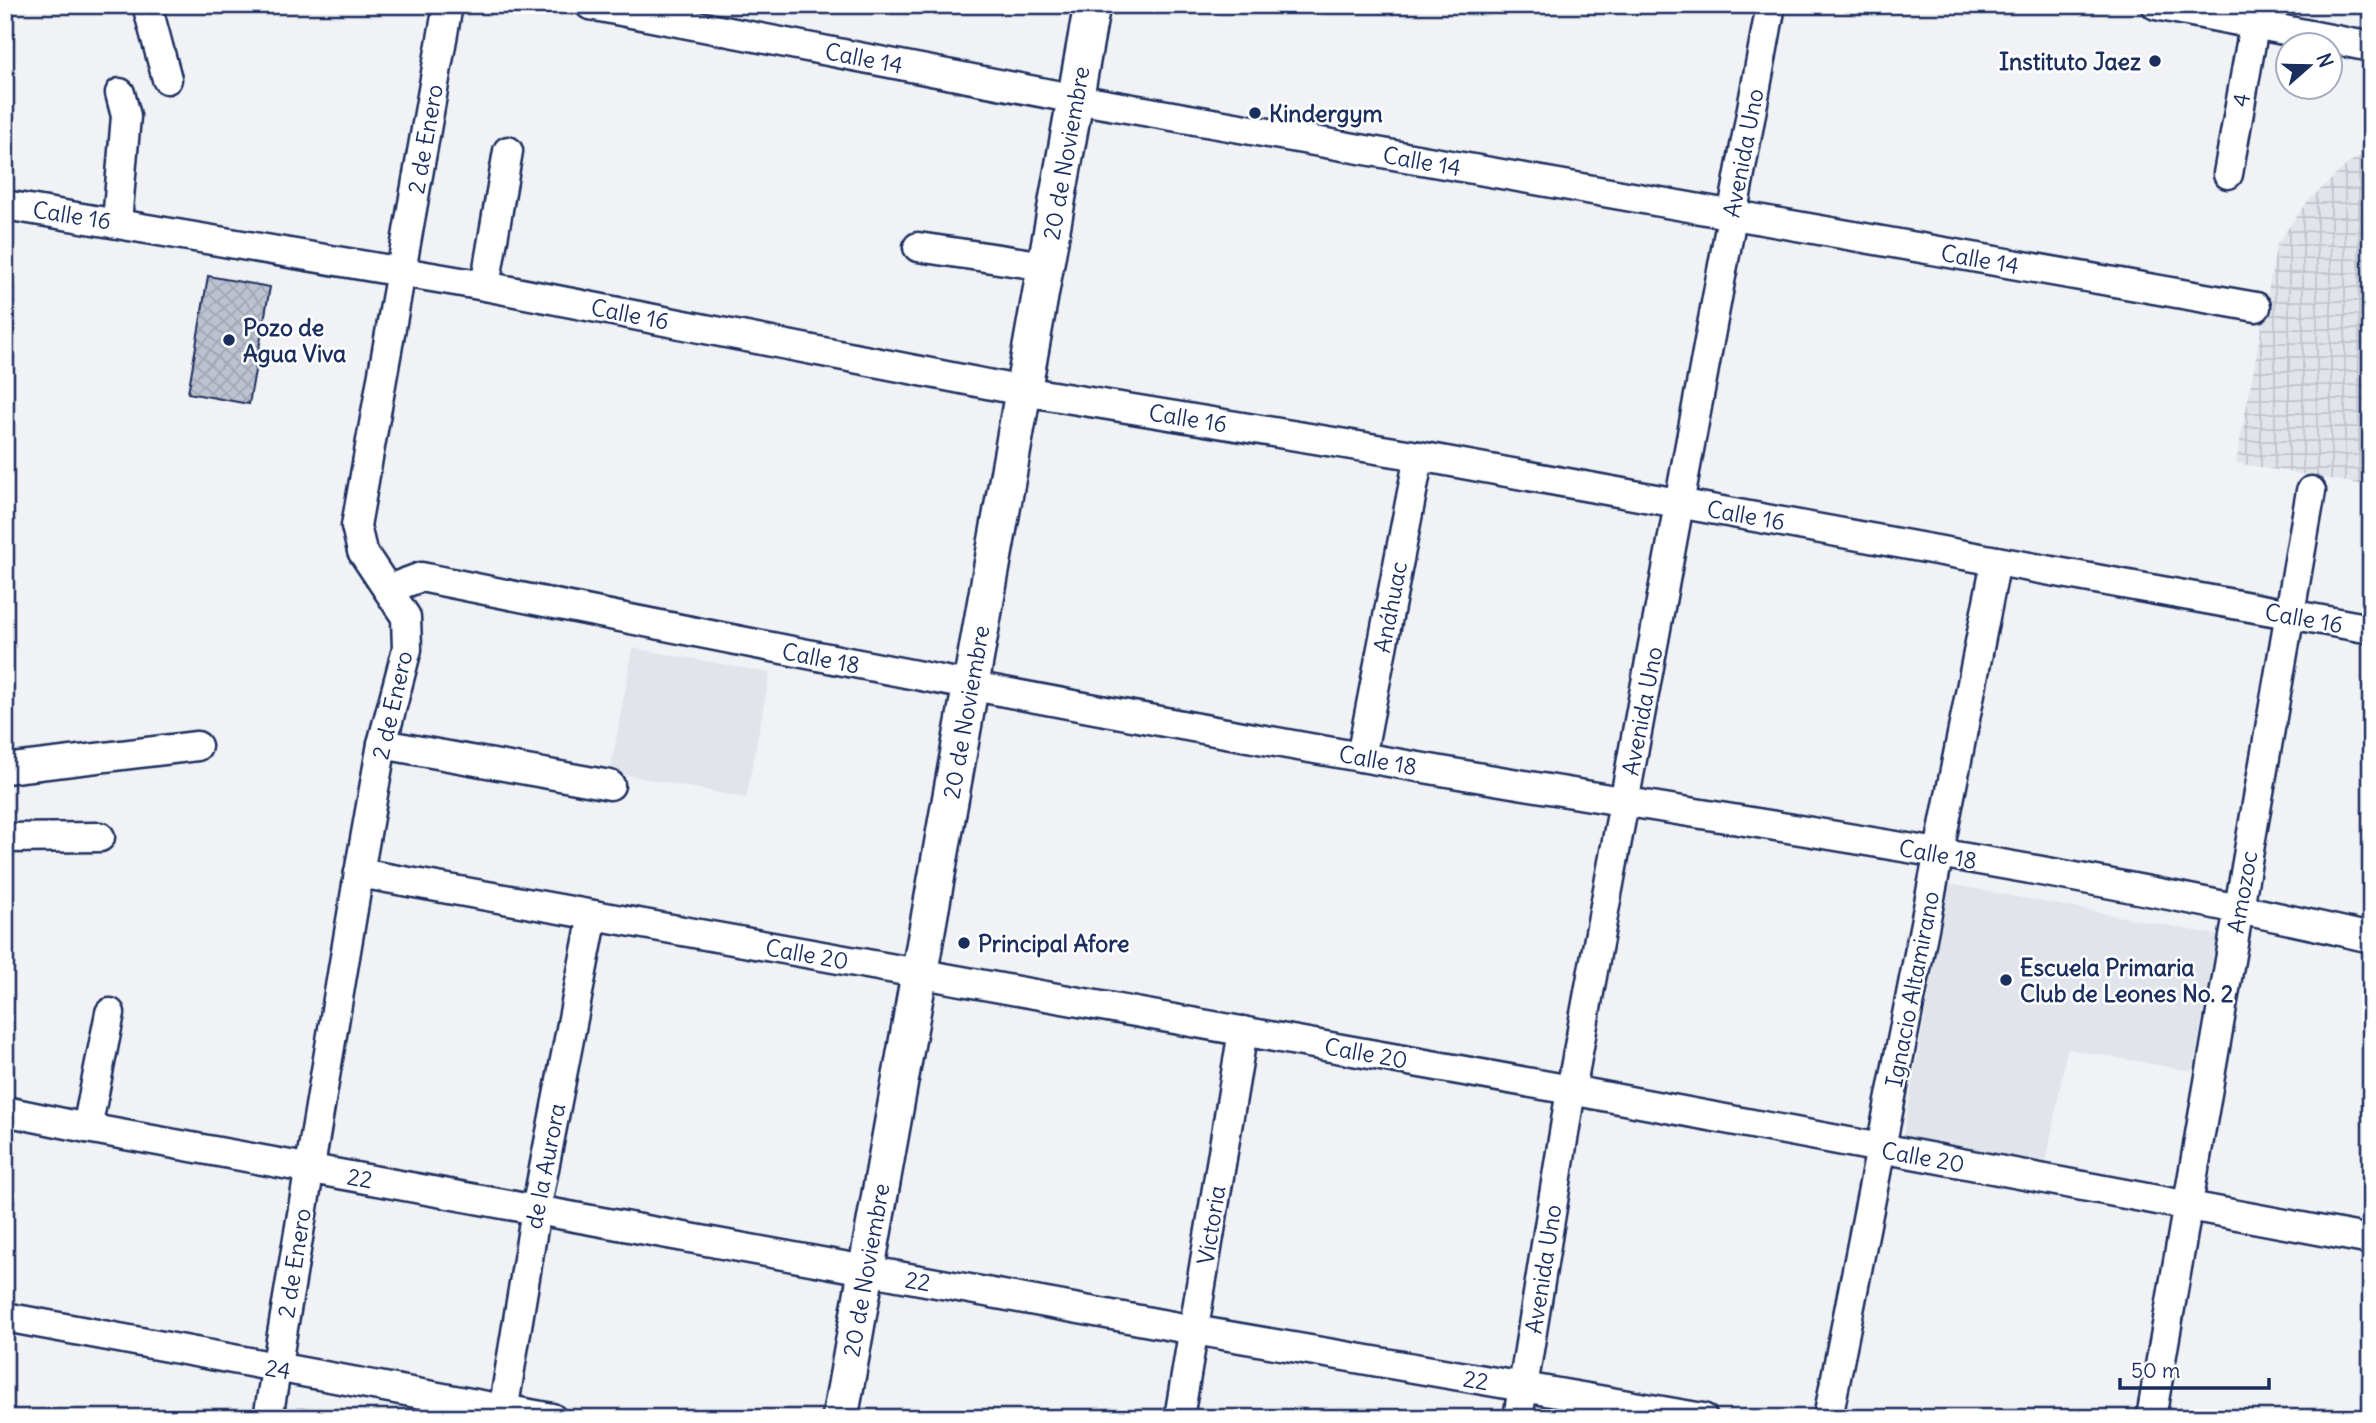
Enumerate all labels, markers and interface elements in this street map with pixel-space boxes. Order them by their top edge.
north arrow [2274,32,2344,102]
street label: Calle 14 [823,36,905,80]
place label: Instituto Jaez [1999,47,2141,76]
text: N [2311,50,2338,70]
marker: Instituto Jaez [2147,53,2163,69]
street label: 20 de Noviembre [1036,64,1096,242]
street label: 2 de Enero [401,82,449,196]
street label: Avenida Uno [1716,86,1770,220]
street label: 4 [2226,91,2256,109]
place label: Kindergym [1269,99,1383,128]
marker: Kindergym [1247,105,1263,121]
street label: Calle 14 [1381,140,1463,182]
street label: Calle 16 [31,195,113,235]
street label: Calle 14 [1939,238,2021,280]
street label: Calle 16 [589,292,671,336]
place label: Pozo de Agua Viva [243,313,346,368]
marker: Pozo de Agua Viva [221,332,237,348]
street label: Calle 16 [1147,398,1229,438]
street label: Calle 16 [1705,494,1787,536]
street label: Anáhuac [1367,559,1413,655]
street label: Calle 16 [2263,597,2345,639]
street label: 20 de Noviembre [936,623,996,801]
street label: Calle 18 [780,636,862,680]
street label: Avenida Uno [1615,644,1669,778]
street label: 2 de Enero [365,648,419,762]
street label: Calle 18 [1337,739,1419,781]
street label: Calle 18 [1897,833,1979,875]
street label: Amozoc [2221,849,2263,935]
street label: Ignacio Altamirano [1879,889,1945,1089]
place label: Principal Afore [978,929,1129,958]
street label: Calle 20 [763,932,851,976]
marker: Principal Afore [956,935,972,951]
place label: Escuela Primaria Club de Leones No. 2 [2020,953,2234,1008]
marker: Escuela Primaria Club de Leones No. 2 [1998,972,2014,988]
street label: Calle 20 [1322,1031,1410,1075]
street label: de la Aurora [519,1101,571,1231]
street label: Calle 20 [1879,1135,1967,1179]
street label: 22 [345,1162,375,1194]
street label: 20 de Noviembre [836,1181,896,1359]
street label: Victoria [1190,1183,1232,1267]
street label: Avenida Uno [1518,1202,1568,1336]
street label: 2 de Enero [271,1206,317,1320]
street label: 22 [903,1265,933,1297]
scale bar [2120,1346,2269,1390]
street label: 24 [263,1353,293,1385]
text: 50 m [2131,1357,2180,1384]
street label: 22 [1461,1364,1491,1396]

